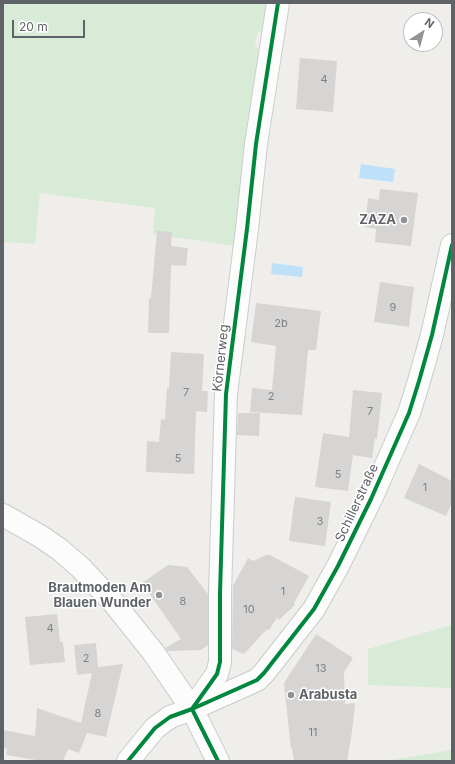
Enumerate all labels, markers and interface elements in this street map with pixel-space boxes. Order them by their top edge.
scale bar [14,12,87,38]
north arrow [403,12,443,52]
text: N [422,15,437,31]
text: 20 m [19,19,48,34]
house number: 4 [320,73,328,87]
place label: ZAZA [359,212,396,228]
marker: ZAZA [399,215,409,225]
house number: 9 [390,301,396,315]
house number: 2b [274,317,288,331]
street label: Körnerweg [210,324,232,392]
house number: 7 [183,386,189,400]
house number: 2 [268,390,274,404]
house number: 7 [367,405,373,419]
house number: 5 [175,452,181,466]
street label: Schillerstraße [332,462,382,544]
house number: 5 [335,468,341,482]
house number: 1 [423,481,427,495]
house number: 3 [317,515,323,529]
place label: Brautmoden Am Blauen Wunder [48,580,151,611]
house number: 1 [281,585,285,599]
marker: Brautmoden Am Blauen Wunder [154,590,164,600]
house number: 8 [180,595,186,609]
house number: 10 [243,603,255,617]
house number: 4 [46,622,54,636]
house number: 2 [83,652,89,666]
house number: 13 [315,662,327,676]
place label: Arabusta [299,687,357,703]
marker: Arabusta [286,690,296,700]
house number: 8 [95,707,101,721]
house number: 11 [309,726,317,740]

